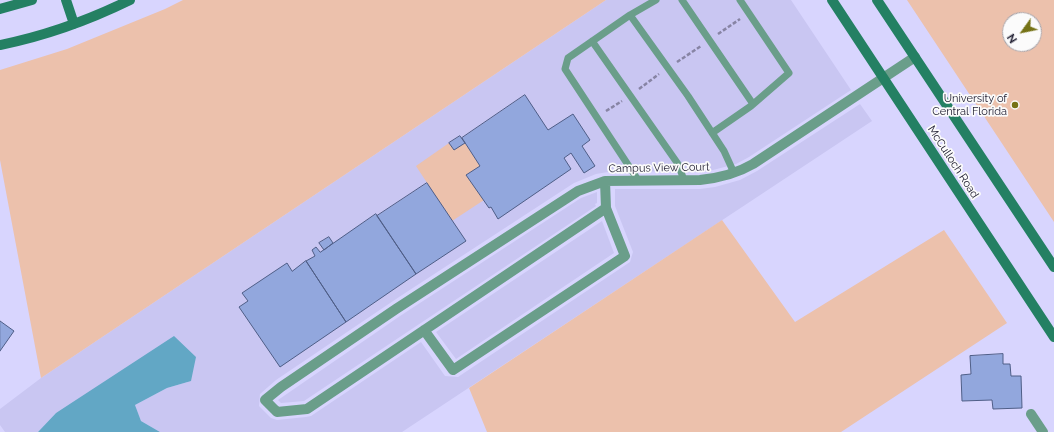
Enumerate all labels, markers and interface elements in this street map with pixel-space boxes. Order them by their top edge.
north arrow [1002,12,1042,52]
text: N [1005,31,1020,45]
place label: University of Central Florida [932,92,1007,118]
marker: University of Central Florida [1010,100,1020,110]
street label: McCulloch Road [925,123,981,201]
street label: Campus View Court [608,161,710,175]

